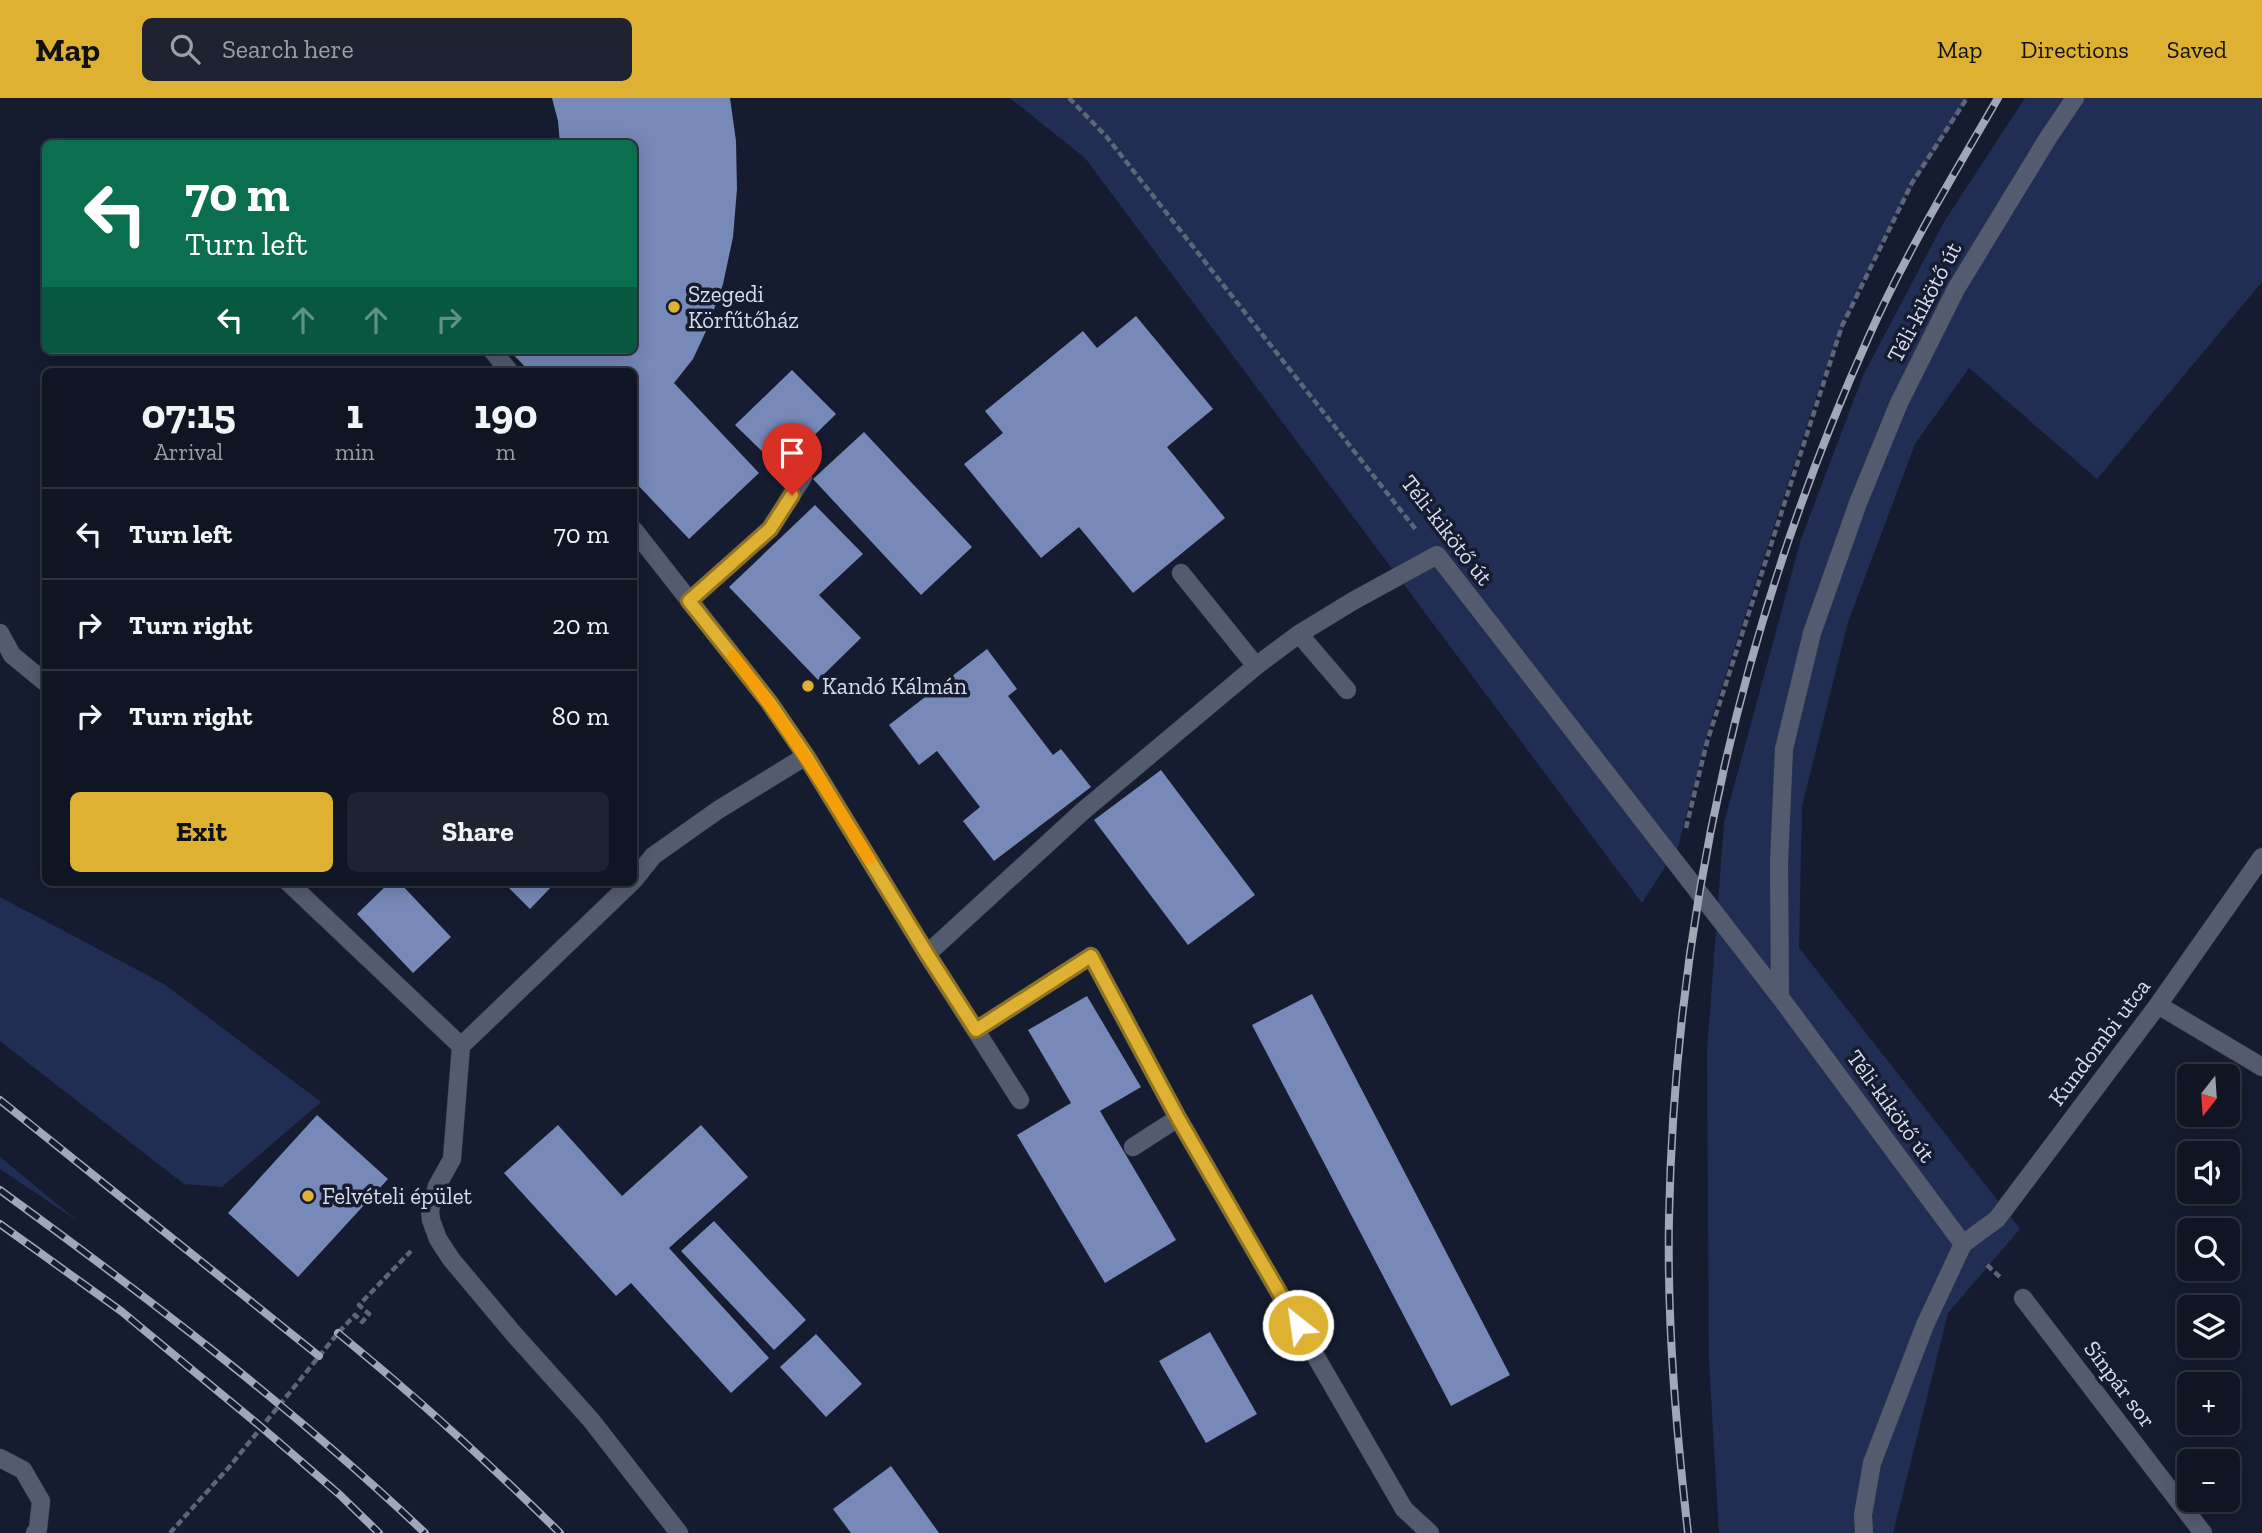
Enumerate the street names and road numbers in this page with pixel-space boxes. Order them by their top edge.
street label: Téli-kikötő út [1881,237,1968,367]
street label: Téli-kikötő út [1395,469,1499,591]
street label: Kundombi utca [2042,973,2156,1111]
street label: Téli-kikötő út [1841,1044,1941,1168]
street label: Sínpár sor [2078,1335,2162,1433]

